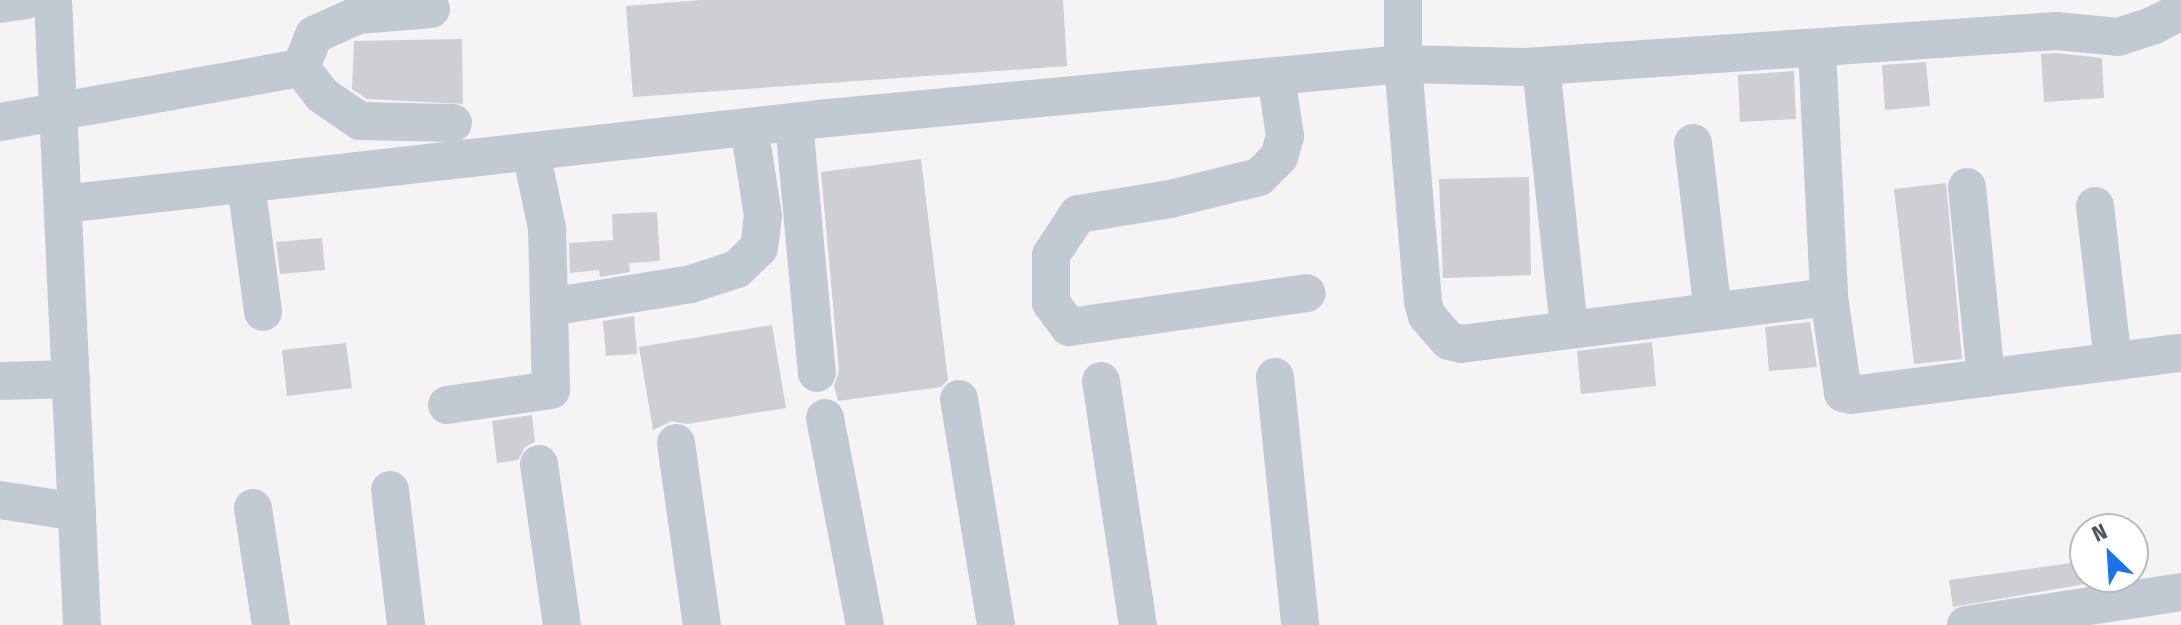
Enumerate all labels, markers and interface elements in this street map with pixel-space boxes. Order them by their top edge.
north arrow [2069,513,2149,593]
text: N [2088,518,2111,548]

